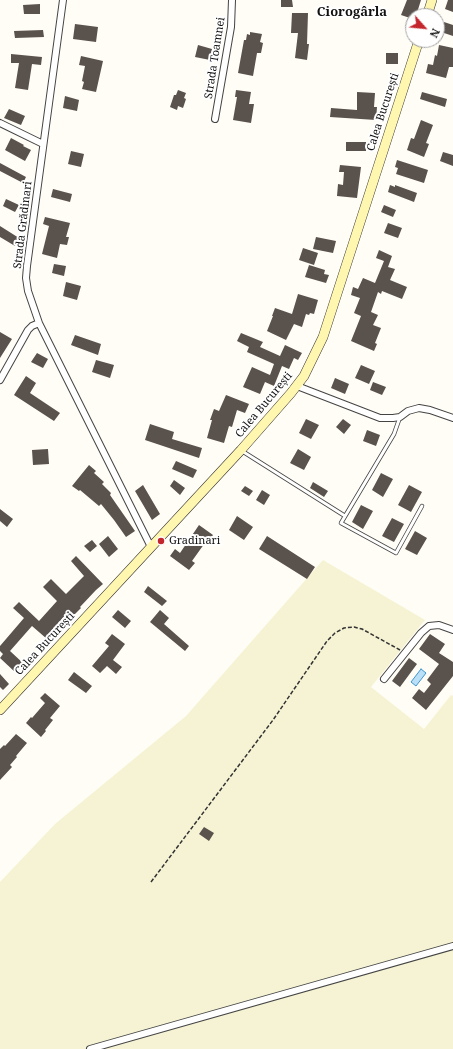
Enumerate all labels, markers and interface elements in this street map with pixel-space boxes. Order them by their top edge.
district label: Ciorogârla [317,4,387,20]
north arrow [405,8,445,48]
street label: Strada Toamnei [202,16,228,100]
text: N [427,26,444,40]
street label: Calea București [364,71,402,153]
street label: Strada Grădinari [11,180,35,270]
street label: Calea București [233,370,295,440]
place label: Gradinari [169,534,220,548]
marker: Gradinari [156,536,166,546]
street label: Calea București [12,610,78,678]

